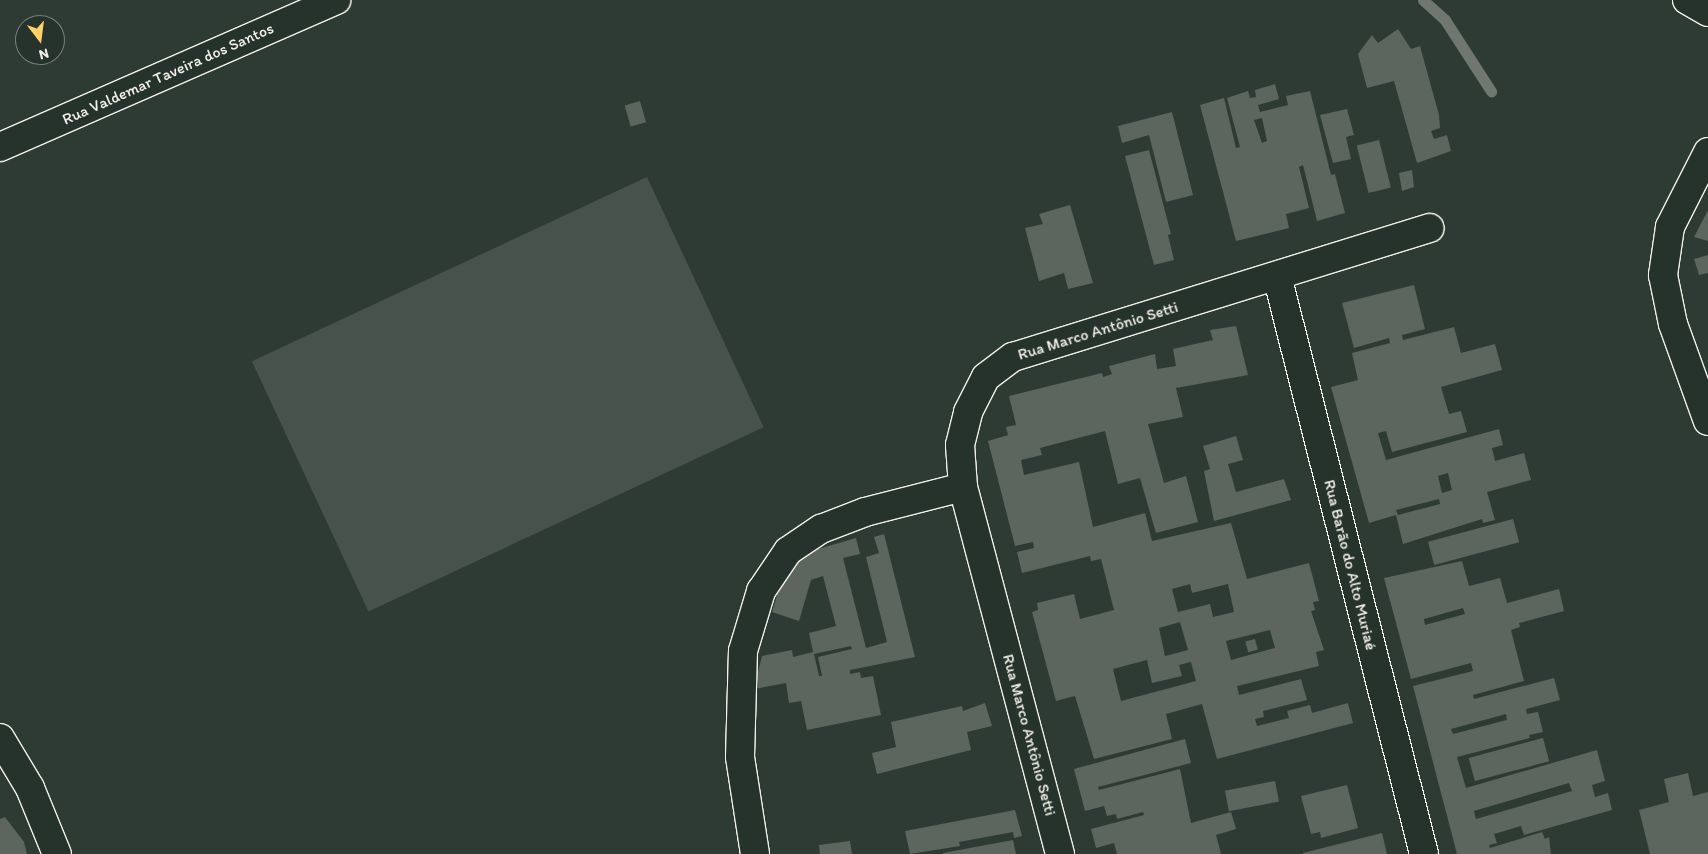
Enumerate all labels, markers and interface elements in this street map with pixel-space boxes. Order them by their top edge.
north arrow [15,15,65,65]
street label: Rua Valdemar Taveira dos Santos [60,19,276,129]
text: N [37,45,51,63]
street label: Rua Marco Antônio Setti [1015,297,1181,365]
street label: Rua Barão do Alto Muriaé [1319,477,1381,653]
street label: Rua Marco Antônio Setti [998,652,1060,818]

